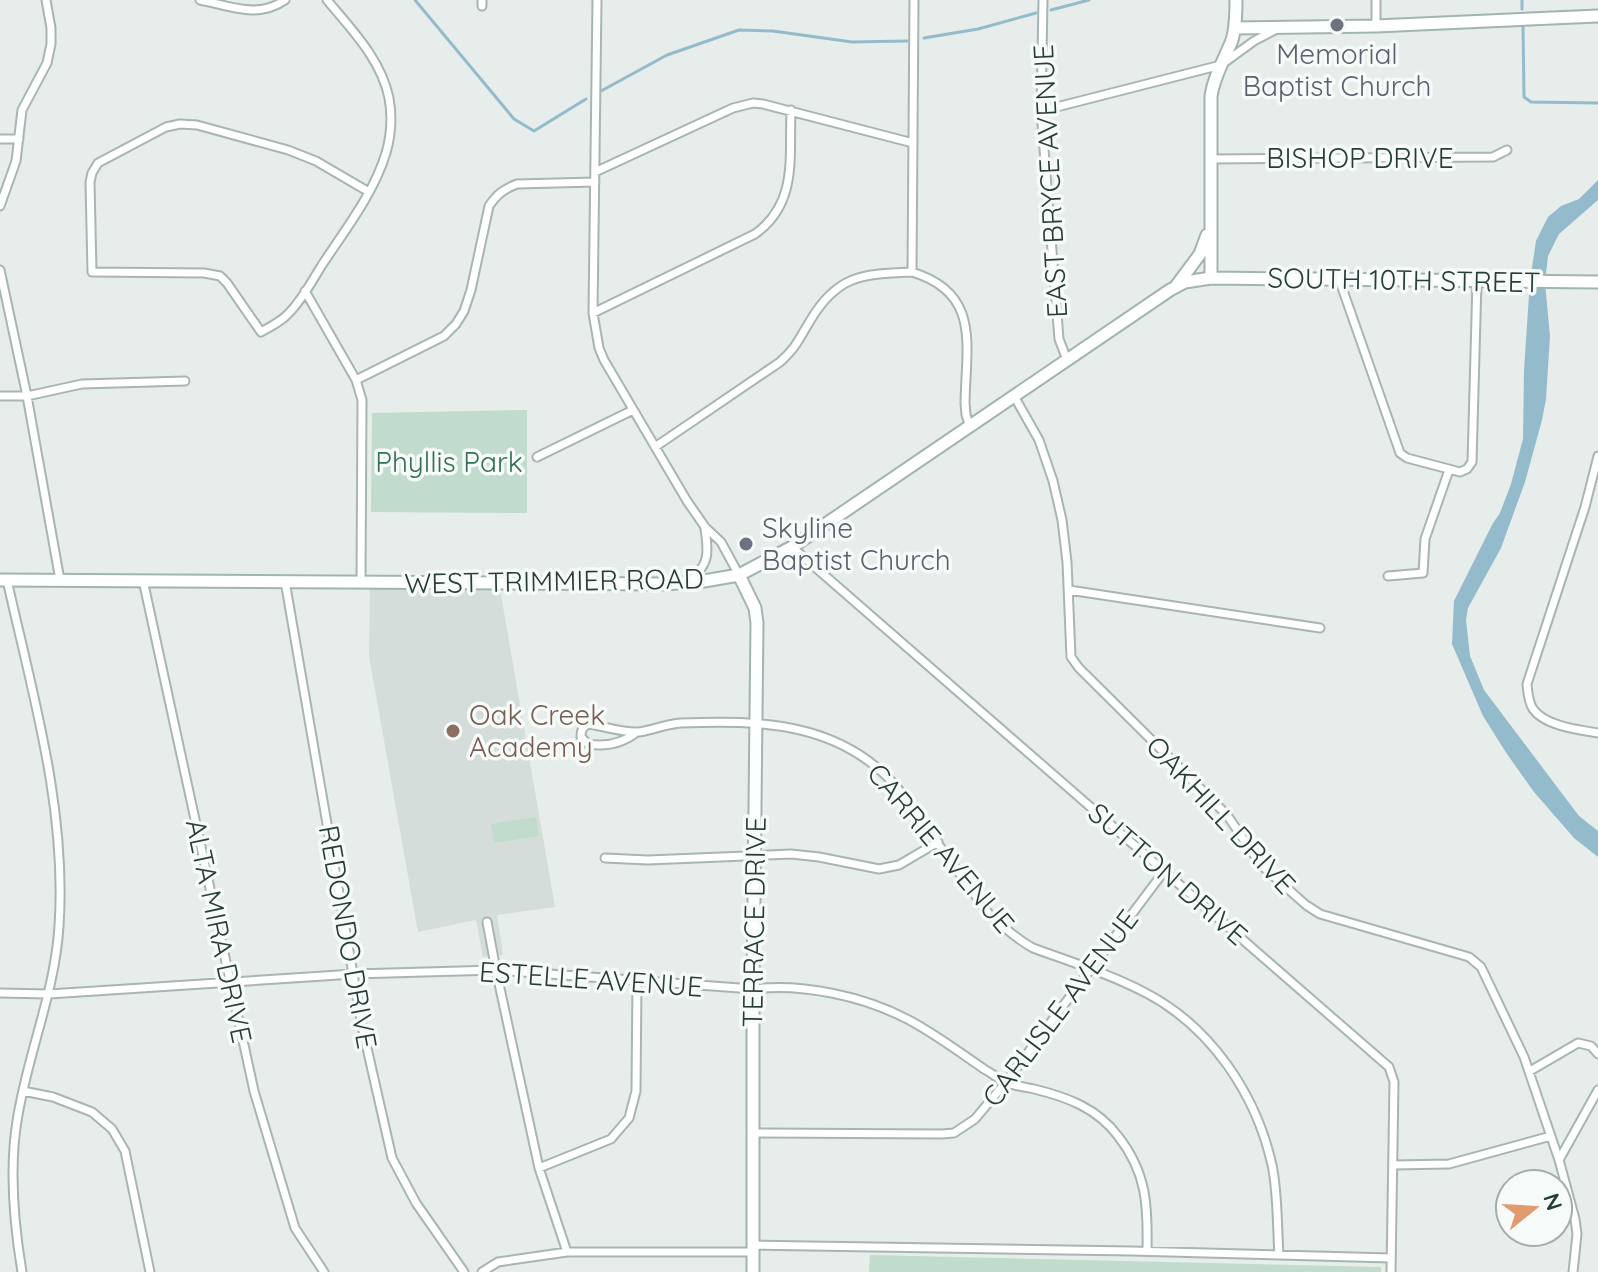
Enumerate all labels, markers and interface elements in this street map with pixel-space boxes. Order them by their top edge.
marker: Memorial Baptist Church [1328,16,1346,34]
place label: Memorial Baptist Church [1243,36,1431,103]
street label: EAST BRYCE AVENUE [1025,43,1074,319]
street label: BISHOP DRIVE [1266,140,1454,175]
street label: SOUTH 10TH STREET [1267,260,1541,299]
park label: Phyllis Park [375,444,523,479]
place label: Skyline Baptist Church [762,510,951,577]
marker: Skyline Baptist Church [737,535,755,553]
street label: WEST TRIMMIER ROAD [404,560,704,601]
place label: Oak Creek Academy [469,697,605,764]
marker: Oak Creek Academy [444,722,462,740]
street label: OAKHILL DRIVE [1139,728,1304,901]
street label: CARRIE AVENUE [860,756,1023,940]
street label: SUTTON DRIVE [1081,795,1255,952]
street label: ALTA MIRA DRIVE [179,816,260,1046]
street label: TERRACE DRIVE [734,816,773,1028]
street label: REDONDO DRIVE [312,822,385,1051]
street label: CARLISLE AVENUE [974,902,1145,1113]
street label: ESTELLE AVENUE [478,953,704,1004]
north arrow [1494,1168,1574,1248]
text: N [1537,1190,1569,1214]

